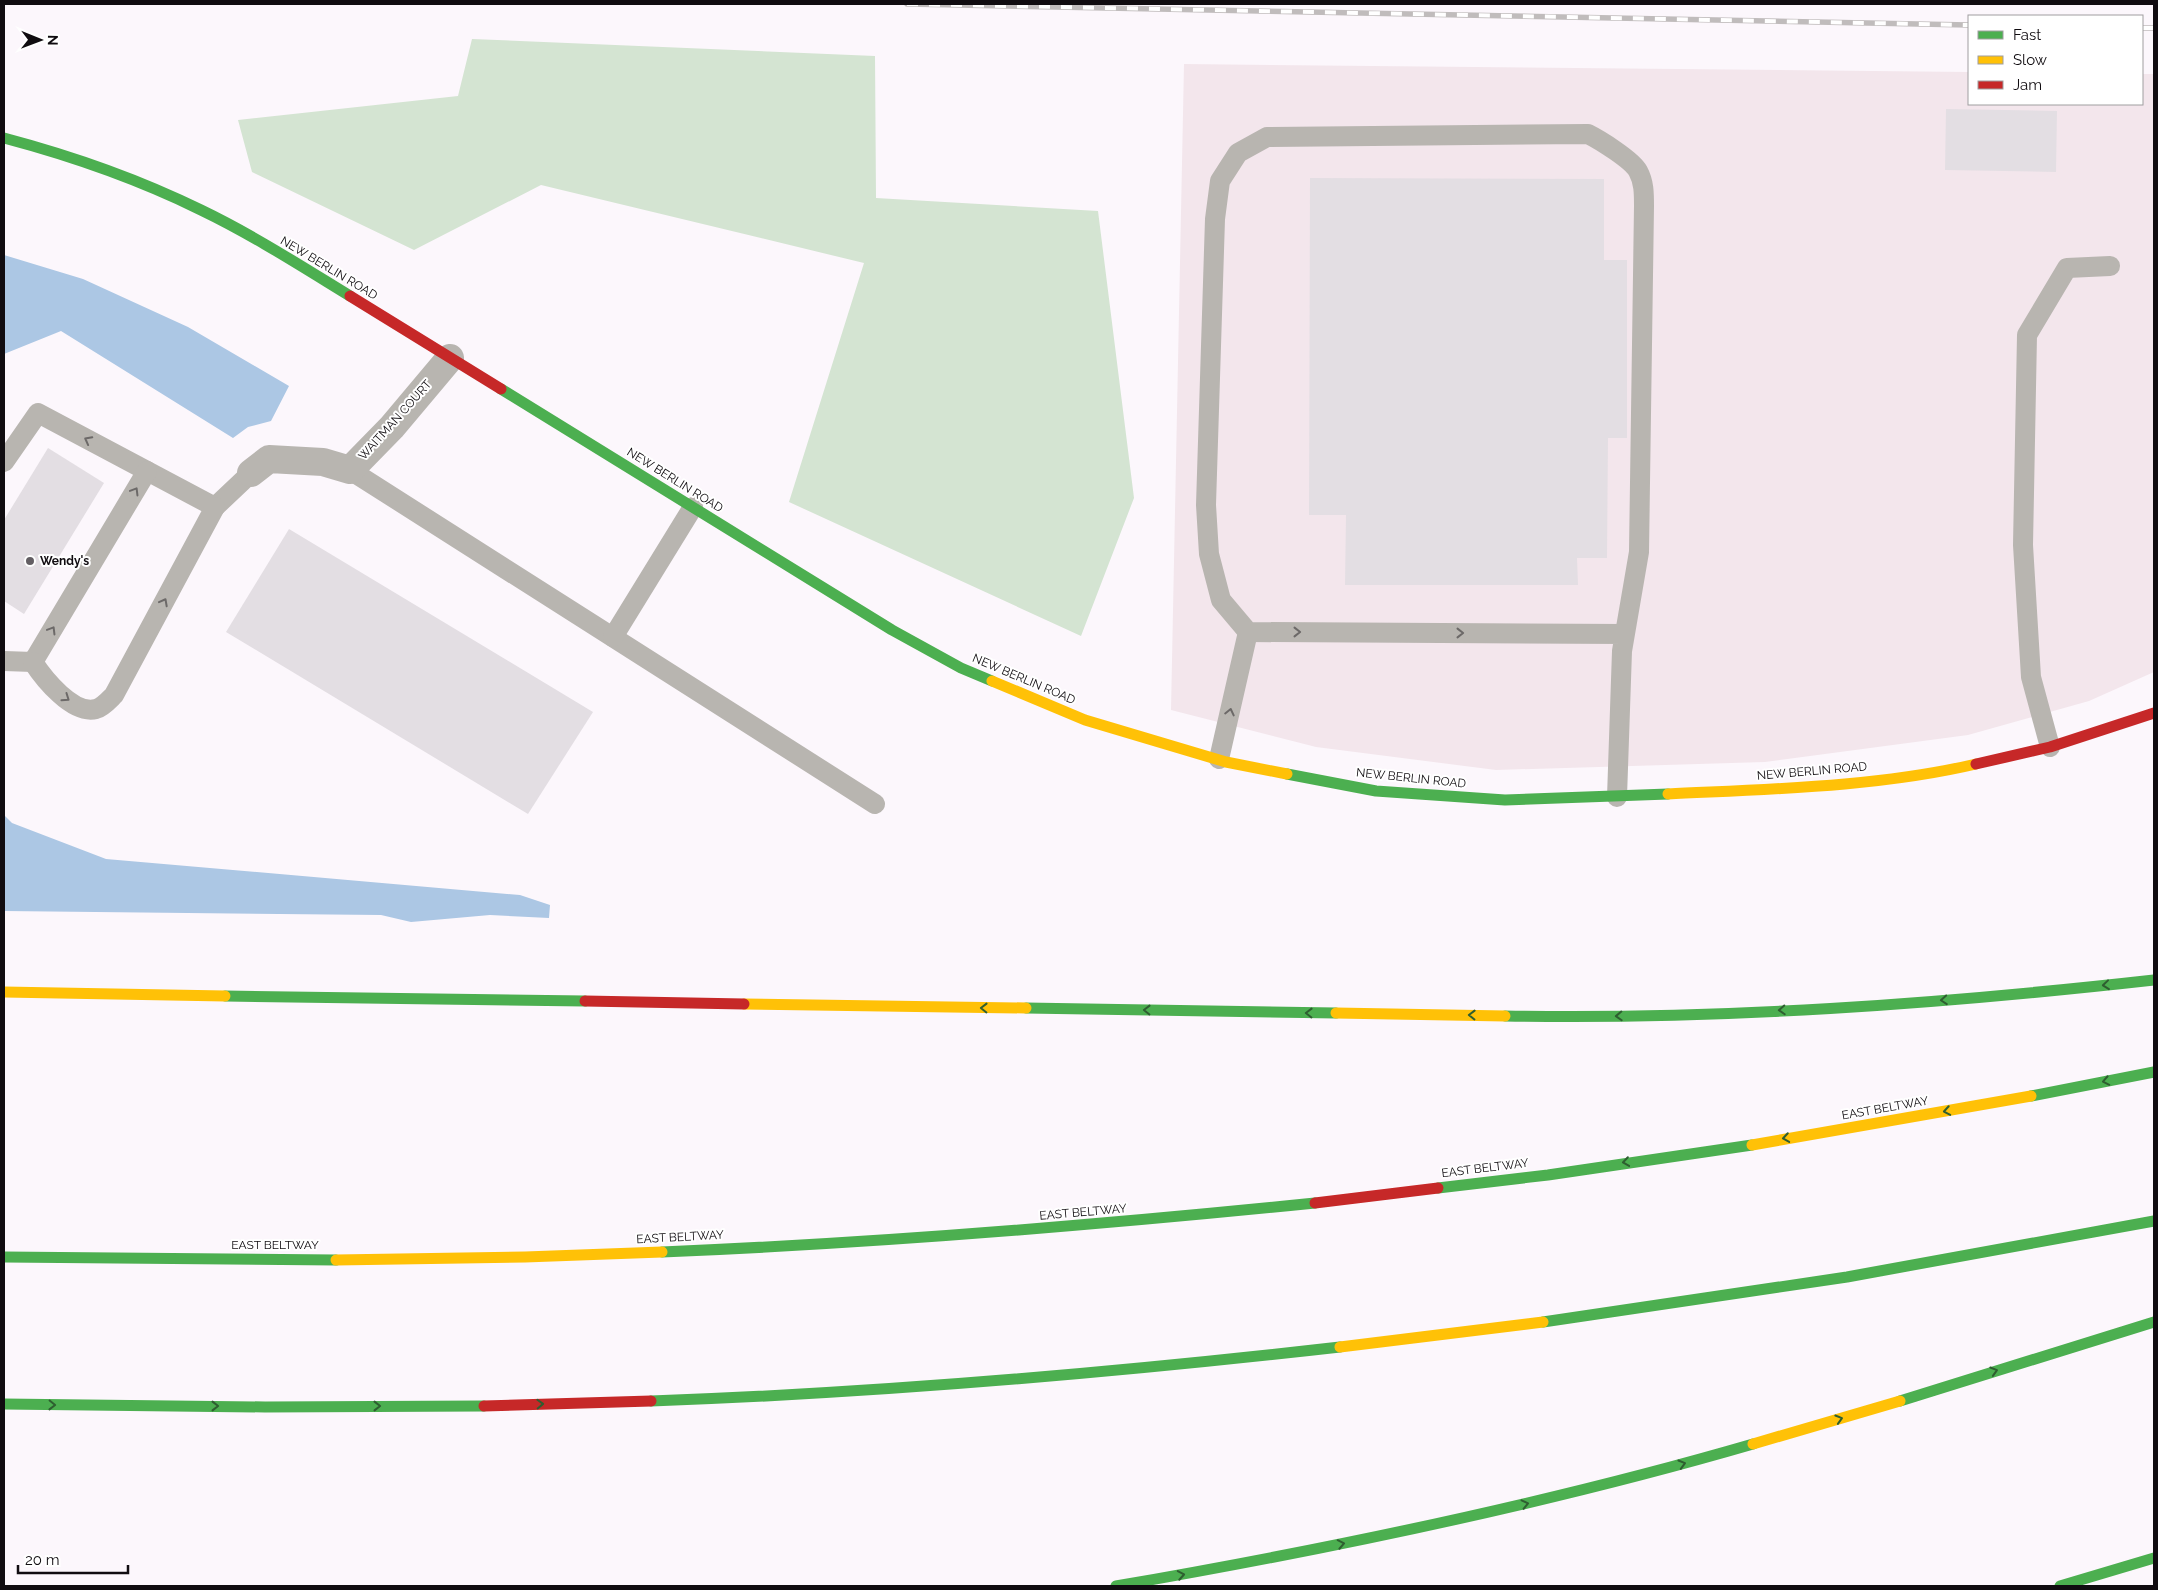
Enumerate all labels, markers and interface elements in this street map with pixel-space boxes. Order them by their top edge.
north arrow [15,15,65,65]
legend [1968,15,2143,105]
text: Fast [2013,26,2041,44]
text: N [45,35,61,46]
text: Slow [2013,51,2047,69]
text: Jam [2013,76,2042,94]
street label: NEW BERLIN ROAD [278,234,380,303]
street label: WAITMAN COURT [356,377,435,463]
one-way arrow [84,436,93,446]
street label: NEW BERLIN ROAD [624,445,726,515]
one-way arrow [129,487,139,496]
place label: Wendy's [40,554,89,568]
marker: Wendy's [24,555,36,567]
one-way arrow [158,598,168,607]
one-way arrow [46,627,56,636]
one-way arrow [1294,627,1301,637]
one-way arrow [1456,628,1464,638]
street label: NEW BERLIN ROAD [970,651,1078,707]
one-way arrow [60,692,70,701]
one-way arrow [1224,707,1235,716]
street label: NEW BERLIN ROAD [1756,759,1868,783]
street label: NEW BERLIN ROAD [1355,765,1467,791]
one-way arrow [2101,979,2109,990]
one-way arrow [1940,995,1948,1006]
one-way arrow [980,1002,988,1013]
one-way arrow [1778,1004,1786,1015]
one-way arrow [1143,1005,1150,1015]
one-way arrow [1305,1008,1312,1018]
one-way arrow [1467,1010,1475,1020]
one-way arrow [1615,1011,1623,1021]
one-way arrow [2102,1076,2111,1086]
street label: EAST BELTWAY [1841,1093,1930,1123]
one-way arrow [1942,1106,1951,1116]
one-way arrow [1782,1132,1791,1142]
street label: EAST BELTWAY [1441,1156,1530,1180]
one-way arrow [1621,1157,1630,1167]
street label: EAST BELTWAY [1039,1201,1127,1223]
street label: EAST BELTWAY [636,1228,724,1246]
street label: EAST BELTWAY [231,1238,319,1252]
one-way arrow [1989,1367,1998,1377]
one-way arrow [536,1399,544,1409]
one-way arrow [49,1400,57,1410]
one-way arrow [212,1401,219,1411]
one-way arrow [374,1401,382,1411]
one-way arrow [1834,1414,1842,1424]
one-way arrow [1678,1459,1687,1470]
one-way arrow [1521,1499,1530,1510]
one-way arrow [1337,1540,1345,1550]
scale bar [18,1542,128,1574]
text: 20 m [25,1551,60,1569]
one-way arrow [1178,1570,1186,1581]

